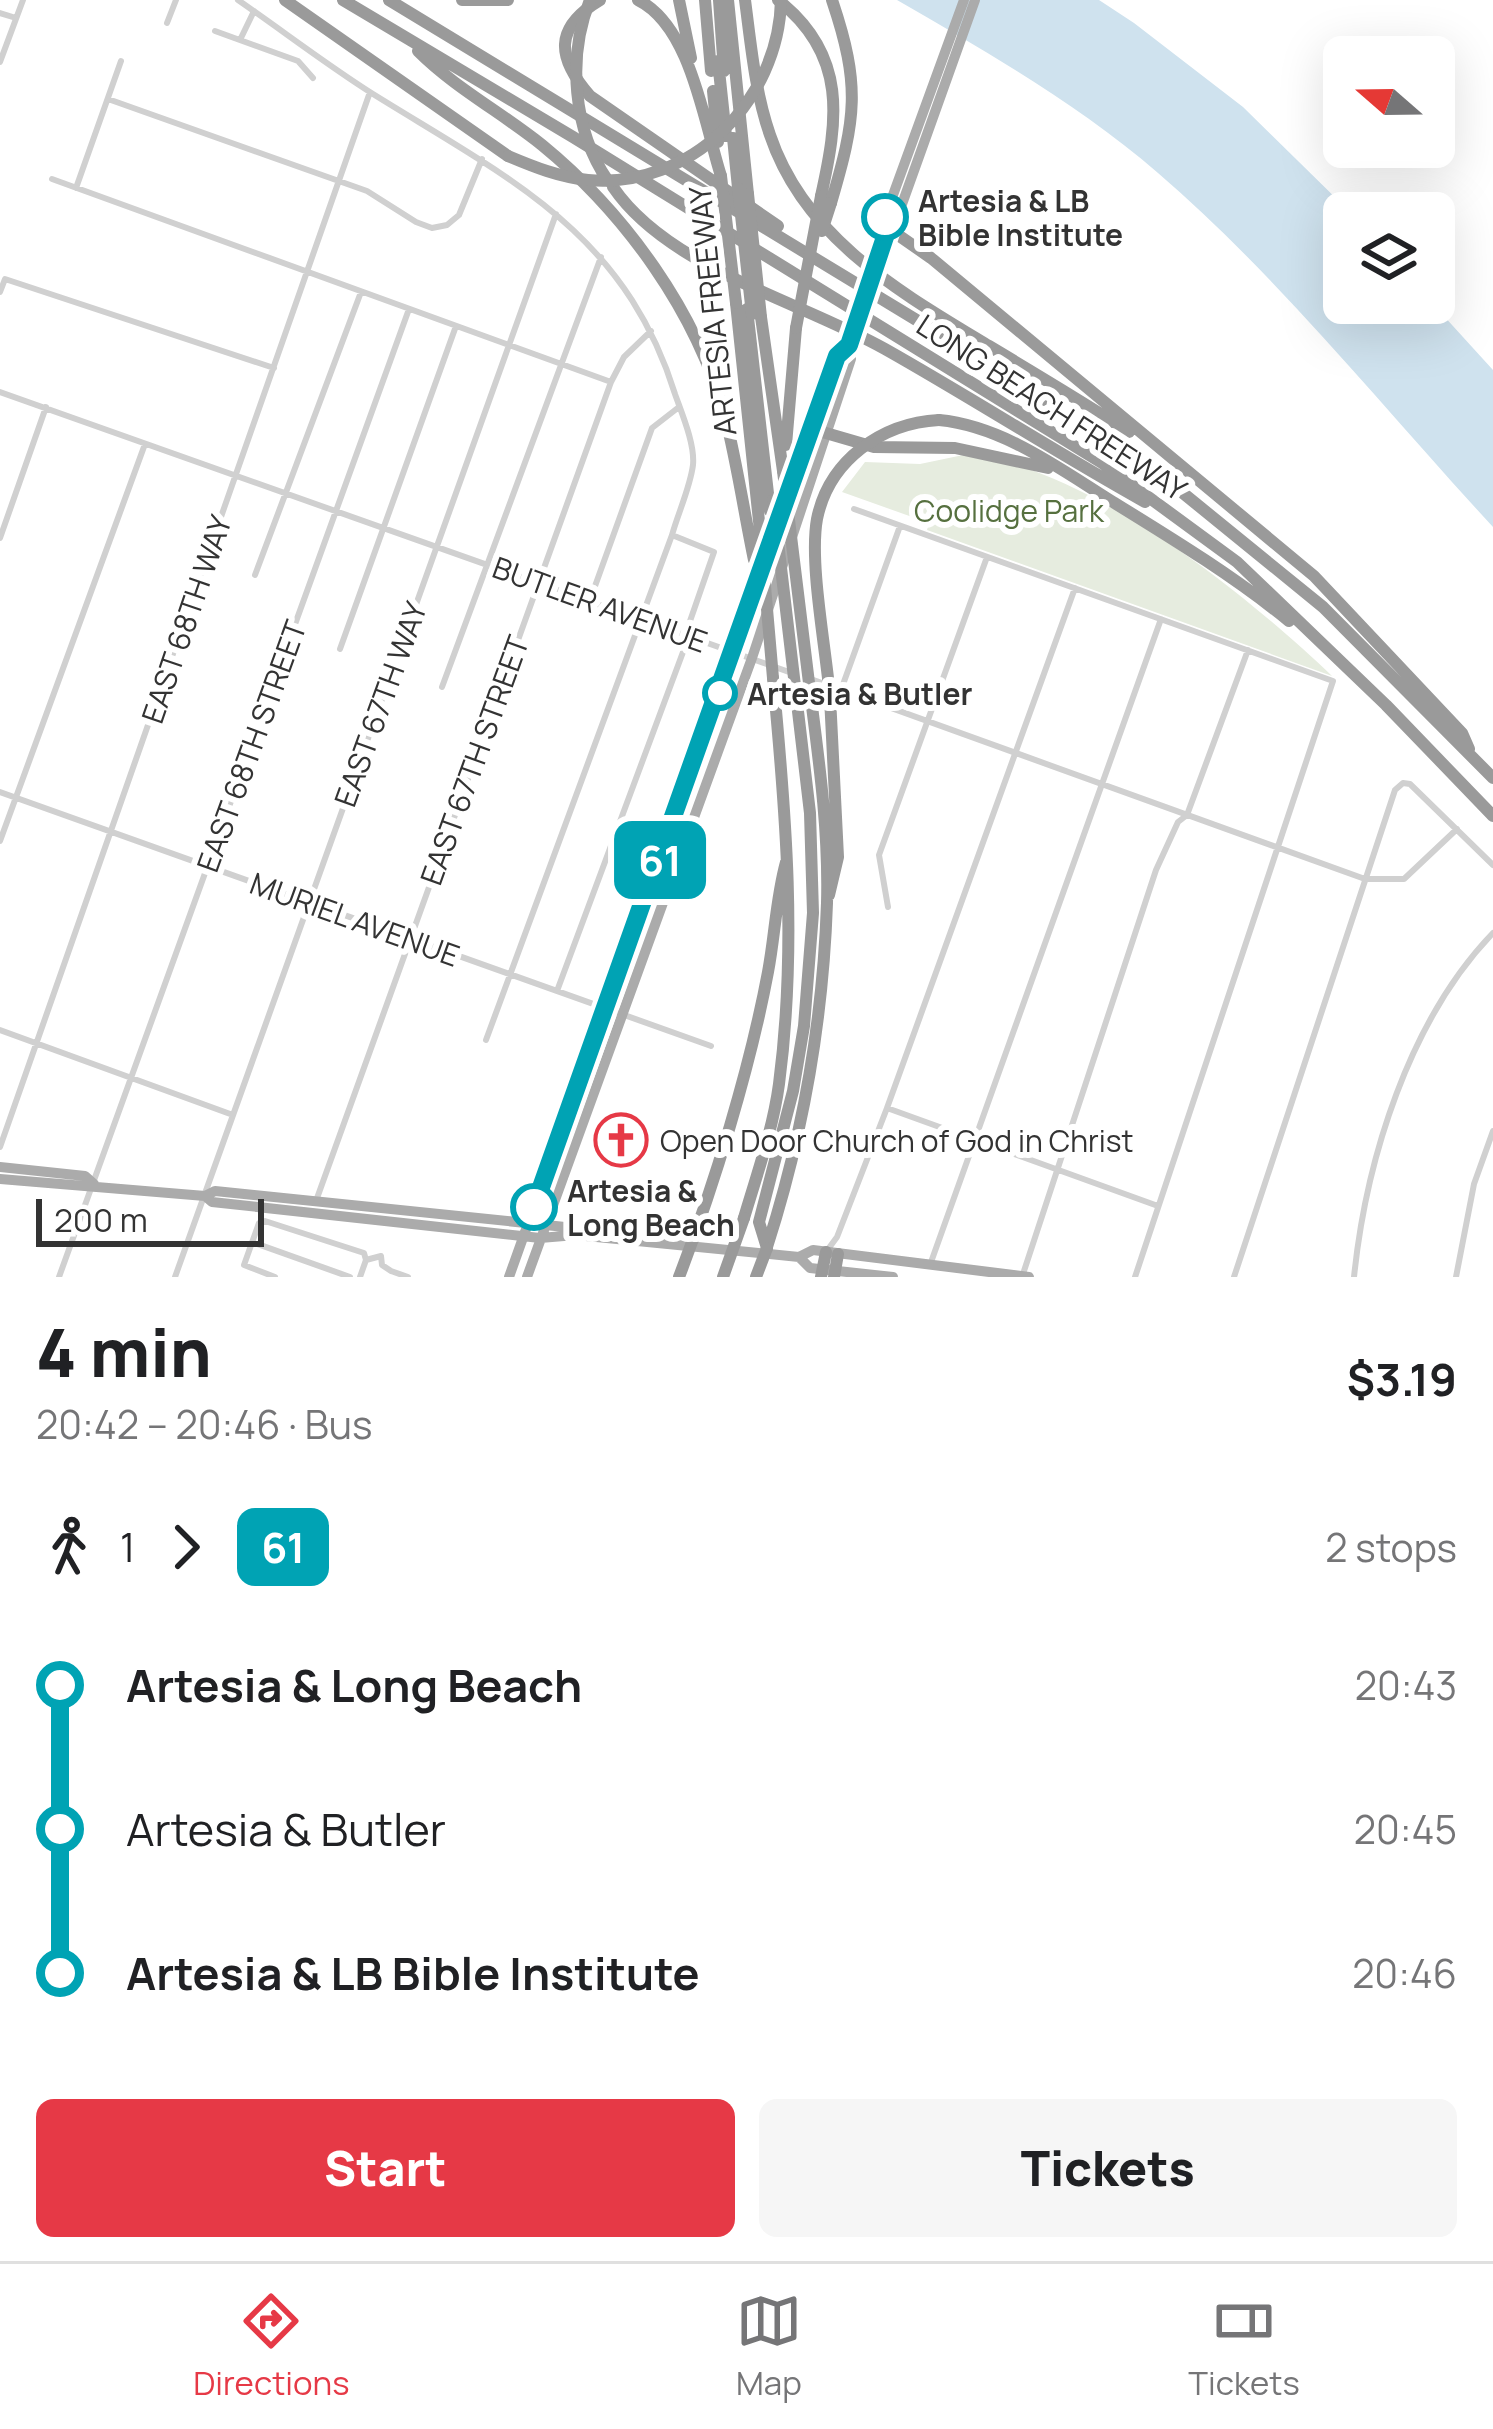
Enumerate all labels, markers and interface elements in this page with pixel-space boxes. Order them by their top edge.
north arrow [1323,36,1455,168]
map controls [1323,36,1455,324]
place label: Artesia & LB Bible Institute [918,180,1123,255]
street label: ARTESIA FREEWAY [678,184,745,438]
button: layers [1323,192,1455,324]
marker: Artesia & LB Bible Institute [863,195,907,239]
street label: LONG BEACH FREEWAY [909,304,1195,510]
park label: Coolidge Park [914,490,1105,531]
street label: EAST 68TH WAY [131,509,241,728]
street label: BUTLER AVENUE [487,546,713,662]
street label: EAST 67TH WAY [324,596,436,812]
street label: EAST 68TH STREET [186,614,316,877]
street label: EAST 67TH STREET [410,630,538,890]
place label: Artesia & Butler [747,673,972,714]
marker: Artesia & Butler [704,677,736,709]
line badge: 61 [606,821,714,899]
text: 61 [638,831,682,889]
street label: MURIEL AVENUE [245,862,465,976]
church icon: Open Door Church of God in Christ [593,1112,649,1168]
place label: Open Door Church of God in Christ [660,1120,1134,1161]
place label: Artesia & Long Beach [567,1170,735,1245]
marker: Artesia & Long Beach [512,1185,556,1229]
scale bar [36,1193,264,1246]
text: 200 m [54,1197,148,1242]
text: 4 min [36,1307,212,1397]
text: $3.19 [1347,1348,1457,1410]
text: 20:42 – 20:46 · Bus [36,1397,372,1451]
icon: walk [36,1514,102,1580]
icon: forward [153,1514,219,1580]
text: 61 [261,1518,305,1576]
text: 1 [120,1520,135,1574]
text: 2 stops [1325,1520,1457,1574]
text: Artesia & Long Beach [126,1654,582,1716]
text: 20:43 [1355,1658,1457,1712]
text: Artesia & Butler [126,1798,446,1860]
text: 20:45 [1354,1802,1457,1856]
text: Artesia & LB Bible Institute [126,1942,700,2004]
text: 20:46 [1352,1946,1457,2000]
button: Start [36,2099,735,2237]
button: Tickets [759,2099,1457,2237]
tab: Directions [193,2288,350,2405]
tab: Map [736,2288,802,2405]
tab: Tickets [1188,2288,1300,2405]

